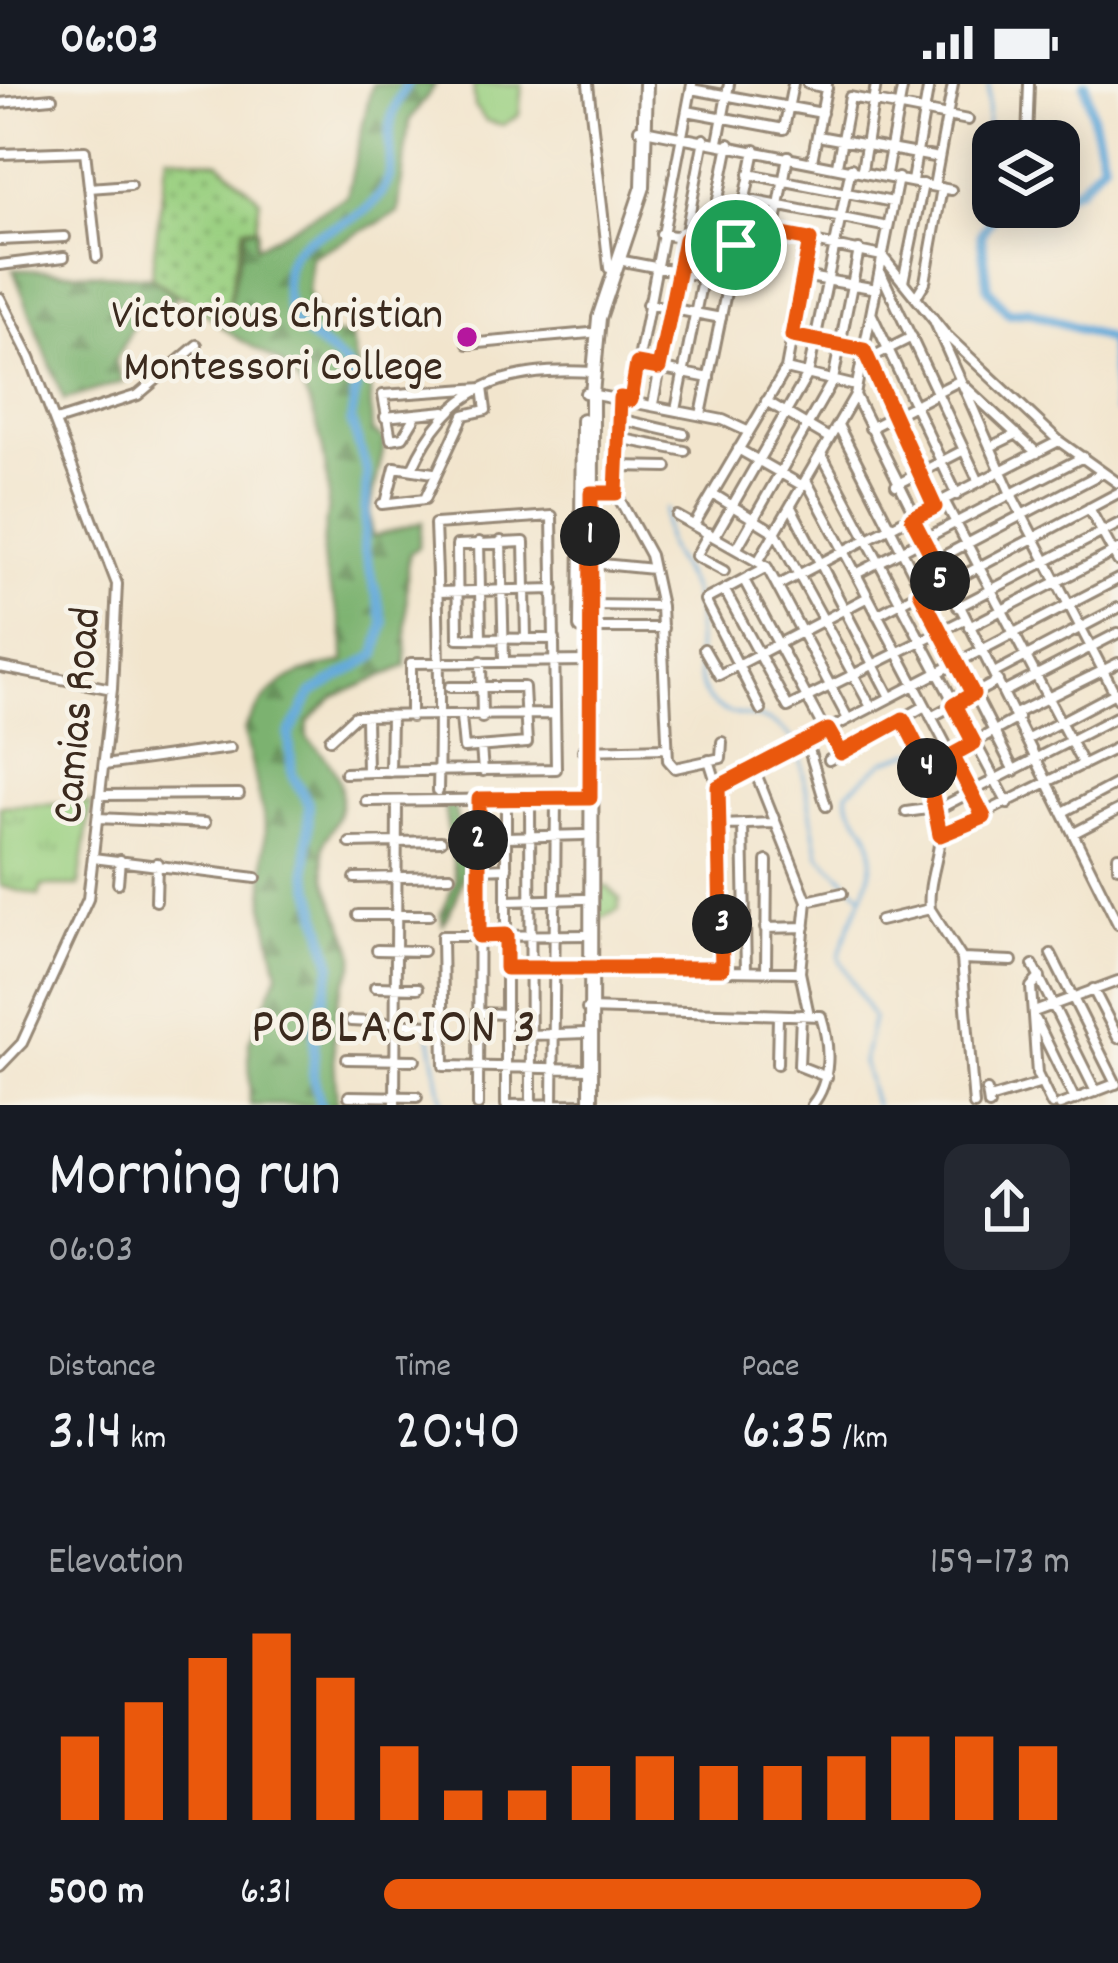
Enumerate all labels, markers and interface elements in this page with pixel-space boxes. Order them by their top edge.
text: 06:03 [60,10,159,74]
map controls [972,120,1080,228]
button: layers [972,120,1080,228]
pin [685,194,787,296]
icon: arrive [703,212,769,278]
place label: Victorious Christian Montessori College [111,286,443,402]
marker: Victorious Christian Montessori College [454,324,480,350]
pin: 1 [560,506,620,566]
text: 1 [586,512,594,559]
pin: 5 [910,551,970,611]
text: 5 [932,557,948,604]
street label: Camias Road [39,605,121,826]
pin: 4 [897,738,957,798]
text: 4 [920,744,934,791]
pin: 2 [448,810,508,870]
text: 2 [471,816,485,863]
pin: 3 [692,894,752,954]
text: 3 [715,900,729,947]
district label: POBLACION 3 [251,995,539,1067]
text: Morning run [48,1133,341,1227]
button: share [944,1144,1070,1270]
text: 06:03 [48,1225,133,1280]
text: Distance [48,1345,156,1392]
text: Time [395,1345,451,1392]
text: Pace [741,1345,800,1392]
text: 3.14 [48,1392,123,1478]
text: 20:40 [395,1392,521,1478]
text: 6:35 [741,1392,835,1478]
text: km [123,1417,166,1464]
text: /km [835,1417,888,1464]
text: Elevation [48,1537,184,1592]
text: 159–173 m [930,1537,1070,1592]
text: 500 m [48,1867,144,1922]
text: 6:31 [240,1867,291,1922]

